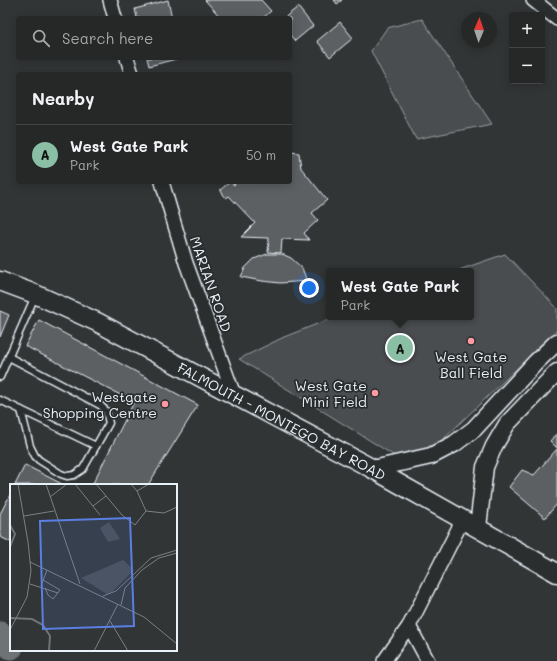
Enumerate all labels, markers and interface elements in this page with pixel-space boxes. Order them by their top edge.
north arrow [461,12,497,48]
map controls [509,12,545,84]
button: + [509,12,545,48]
search box [16,16,292,60]
icon: search [30,27,52,49]
text: Search here [62,28,153,48]
button: − [509,48,545,84]
text: Nearby [32,87,94,109]
text: West Gate Park [70,136,188,156]
text: A [40,146,50,163]
text: 50 m [246,146,276,163]
text: Park [70,156,99,173]
street label: MARIAN ROAD [186,234,236,334]
popup [326,268,474,320]
text: West Gate Park [341,276,459,296]
your location [299,278,319,298]
text: Park [341,296,370,313]
pin: A [387,333,413,363]
marker: West Gate Ball Field [466,336,476,346]
place label: West Gate Ball Field [435,347,507,382]
street label: FALMOUTH - MONTEGO BAY ROAD [175,357,390,484]
place label: West Gate Mini Field [295,376,367,411]
place label: Westgate Shopping Centre [43,387,157,422]
marker: West Gate Mini Field [370,388,380,398]
marker: Westgate Shopping Centre [160,399,170,409]
inset map [10,484,177,651]

